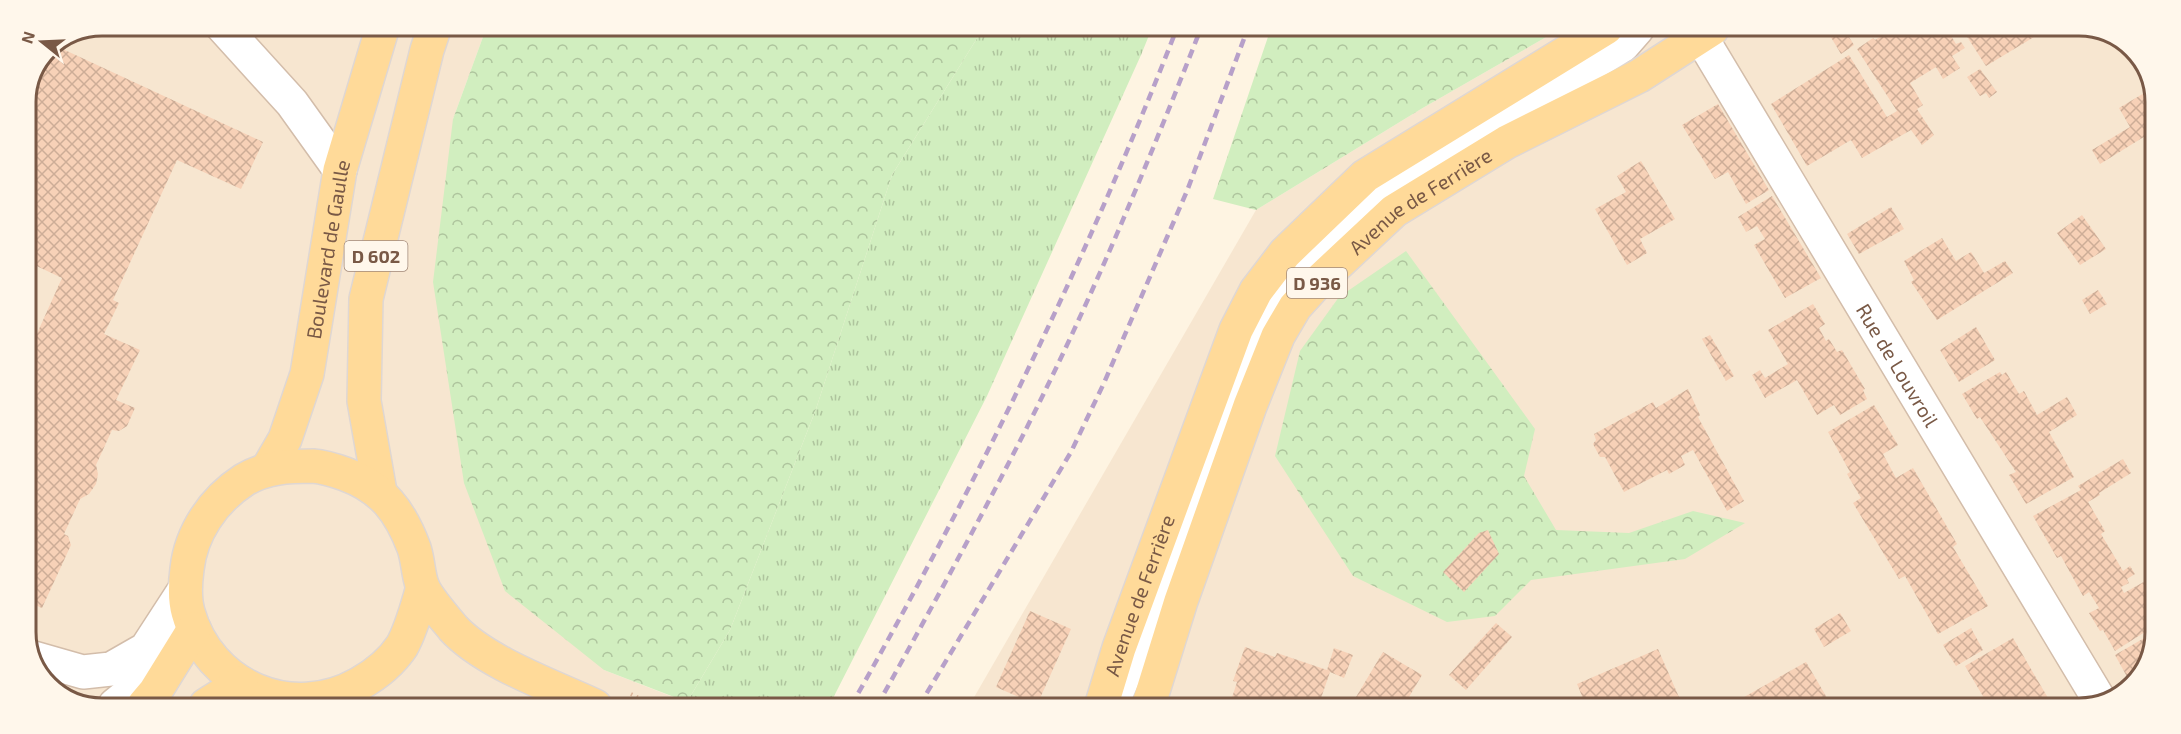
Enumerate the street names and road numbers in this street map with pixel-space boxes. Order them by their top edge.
street label: Avenue de Ferrière [1344,142,1496,259]
street label: Boulevard de Gaulle [301,156,355,341]
road number: D 602 [344,241,407,271]
road number: D 936 [1287,268,1347,298]
street label: Rue de Louvroil [1852,299,1944,431]
street label: Avenue de Ferrière [1099,511,1179,679]

